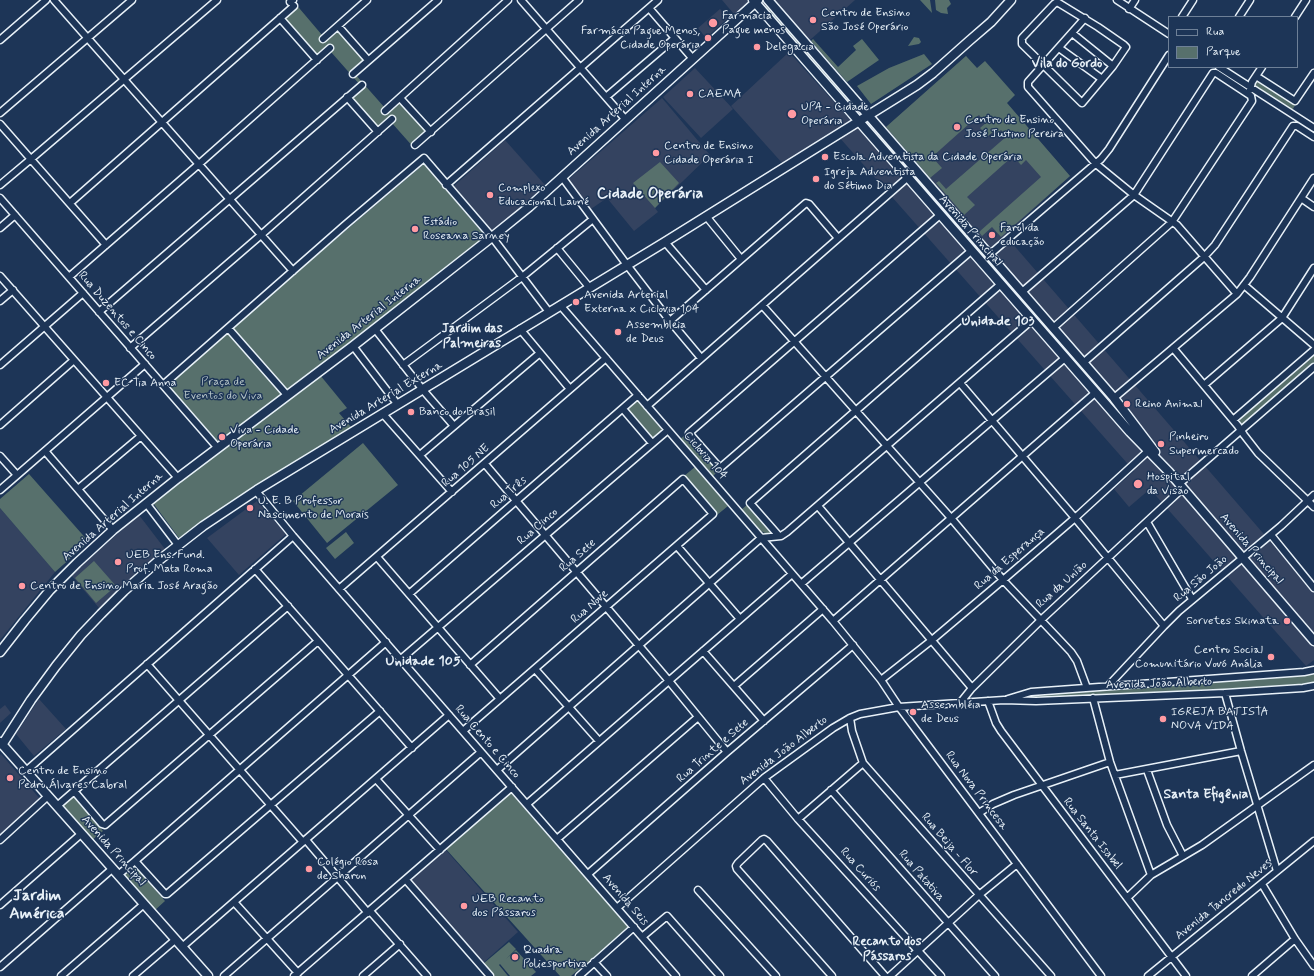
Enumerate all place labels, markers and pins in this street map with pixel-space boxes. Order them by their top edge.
place label: Centro de Ensino São José Operário [821,6,910,34]
place label: Farmacia Pague menos [722,9,785,37]
marker: Centro de Ensino São José Operário [808,15,818,25]
marker: Farmacia Pague menos [707,17,719,29]
place label: Farmácia Pague Menos, Cidade Operária [581,24,700,52]
marker: Farmácia Pague Menos, Cidade Operária [703,33,713,43]
place label: Delegacia [765,40,814,54]
marker: Delegacia [752,42,762,52]
place label: CAEMA [698,87,742,101]
marker: CAEMA [685,89,695,99]
place label: UPA - Cidade Operária [801,100,869,128]
marker: UPA - Cidade Operária [786,108,798,120]
place label: Centro de Ensino José Justino Pereira [965,113,1064,141]
marker: Centro de Ensino José Justino Pereira [952,122,962,132]
place label: Centro de Ensino Cidade Operária I [664,139,754,167]
marker: Centro de Ensino Cidade Operária I [651,148,661,158]
place label: Escola Adventista da Cidade Operária [833,150,1022,164]
marker: Escola Adventista da Cidade Operária [820,152,830,162]
place label: Igreja Adventista do Sétimo Dia [824,165,916,193]
marker: Igreja Adventista do Sétimo Dia [811,174,821,184]
place label: Complexo Educacional Launé [498,181,589,209]
marker: Complexo Educacional Launé [485,190,495,200]
place label: Estádio Roseana Sarney [423,215,510,243]
place label: Farol da educação [1000,221,1044,249]
marker: Estádio Roseana Sarney [410,224,420,234]
marker: Farol da educação [987,230,997,240]
place label: Avenida Arterial Externa x Ciclovia 104 [584,288,699,316]
marker: Avenida Arterial Externa x Ciclovia 104 [571,297,581,307]
place label: Assembleia de Deus [626,318,686,346]
marker: Assembleia de Deus [613,327,623,337]
place label: EC Tia Anna [114,376,176,390]
marker: EC Tia Anna [101,378,111,388]
place label: Reino Animal [1135,397,1202,411]
marker: Reino Animal [1122,399,1132,409]
place label: Banco do Brasil [419,405,495,419]
marker: Banco do Brasil [406,407,416,417]
place label: Viva - Cidade Operária [230,423,299,451]
place label: Pinheiro Supermercado [1169,430,1239,458]
marker: Viva - Cidade Operária [217,432,227,442]
marker: Pinheiro Supermercado [1156,439,1166,449]
place label: Hospital da Visão [1147,470,1190,498]
marker: Hospital da Visão [1132,478,1144,490]
place label: U. E. B Professor Nascimento de Morais [258,494,369,522]
marker: U. E. B Professor Nascimento de Morais [245,503,255,513]
place label: UEB Ens. Fund. Prof. Mata Roma [126,548,213,576]
marker: UEB Ens. Fund. Prof. Mata Roma [113,557,123,567]
place label: Centro de Ensino Maria José Aragão [30,579,218,593]
marker: Centro de Ensino Maria José Aragão [17,581,27,591]
place label: Sorvetes Skinata [1186,614,1279,628]
marker: Sorvetes Skinata [1282,616,1292,626]
place label: Centro Social Comunitário Vovó Anália [1135,643,1263,671]
marker: Centro Social Comunitário Vovó Anália [1266,652,1276,662]
place label: Assembléia de Deus [921,698,981,726]
place label: IGREJA BATISTA NOVA VIDA [1171,705,1268,733]
marker: Assembléia de Deus [908,707,918,717]
marker: IGREJA BATISTA NOVA VIDA [1158,714,1168,724]
place label: Centro de Ensino Pedro Álvares Cabral [18,764,127,792]
marker: Centro de Ensino Pedro Álvares Cabral [5,773,15,783]
place label: Colégio Rosa de Sharon [317,855,378,883]
marker: Colégio Rosa de Sharon [304,864,314,874]
place label: UEB Recanto dos Pássaros [472,892,544,920]
marker: UEB Recanto dos Pássaros [459,901,469,911]
place label: Quadra Poliesportiva [523,943,587,971]
marker: Quadra Poliesportiva [510,952,520,962]

